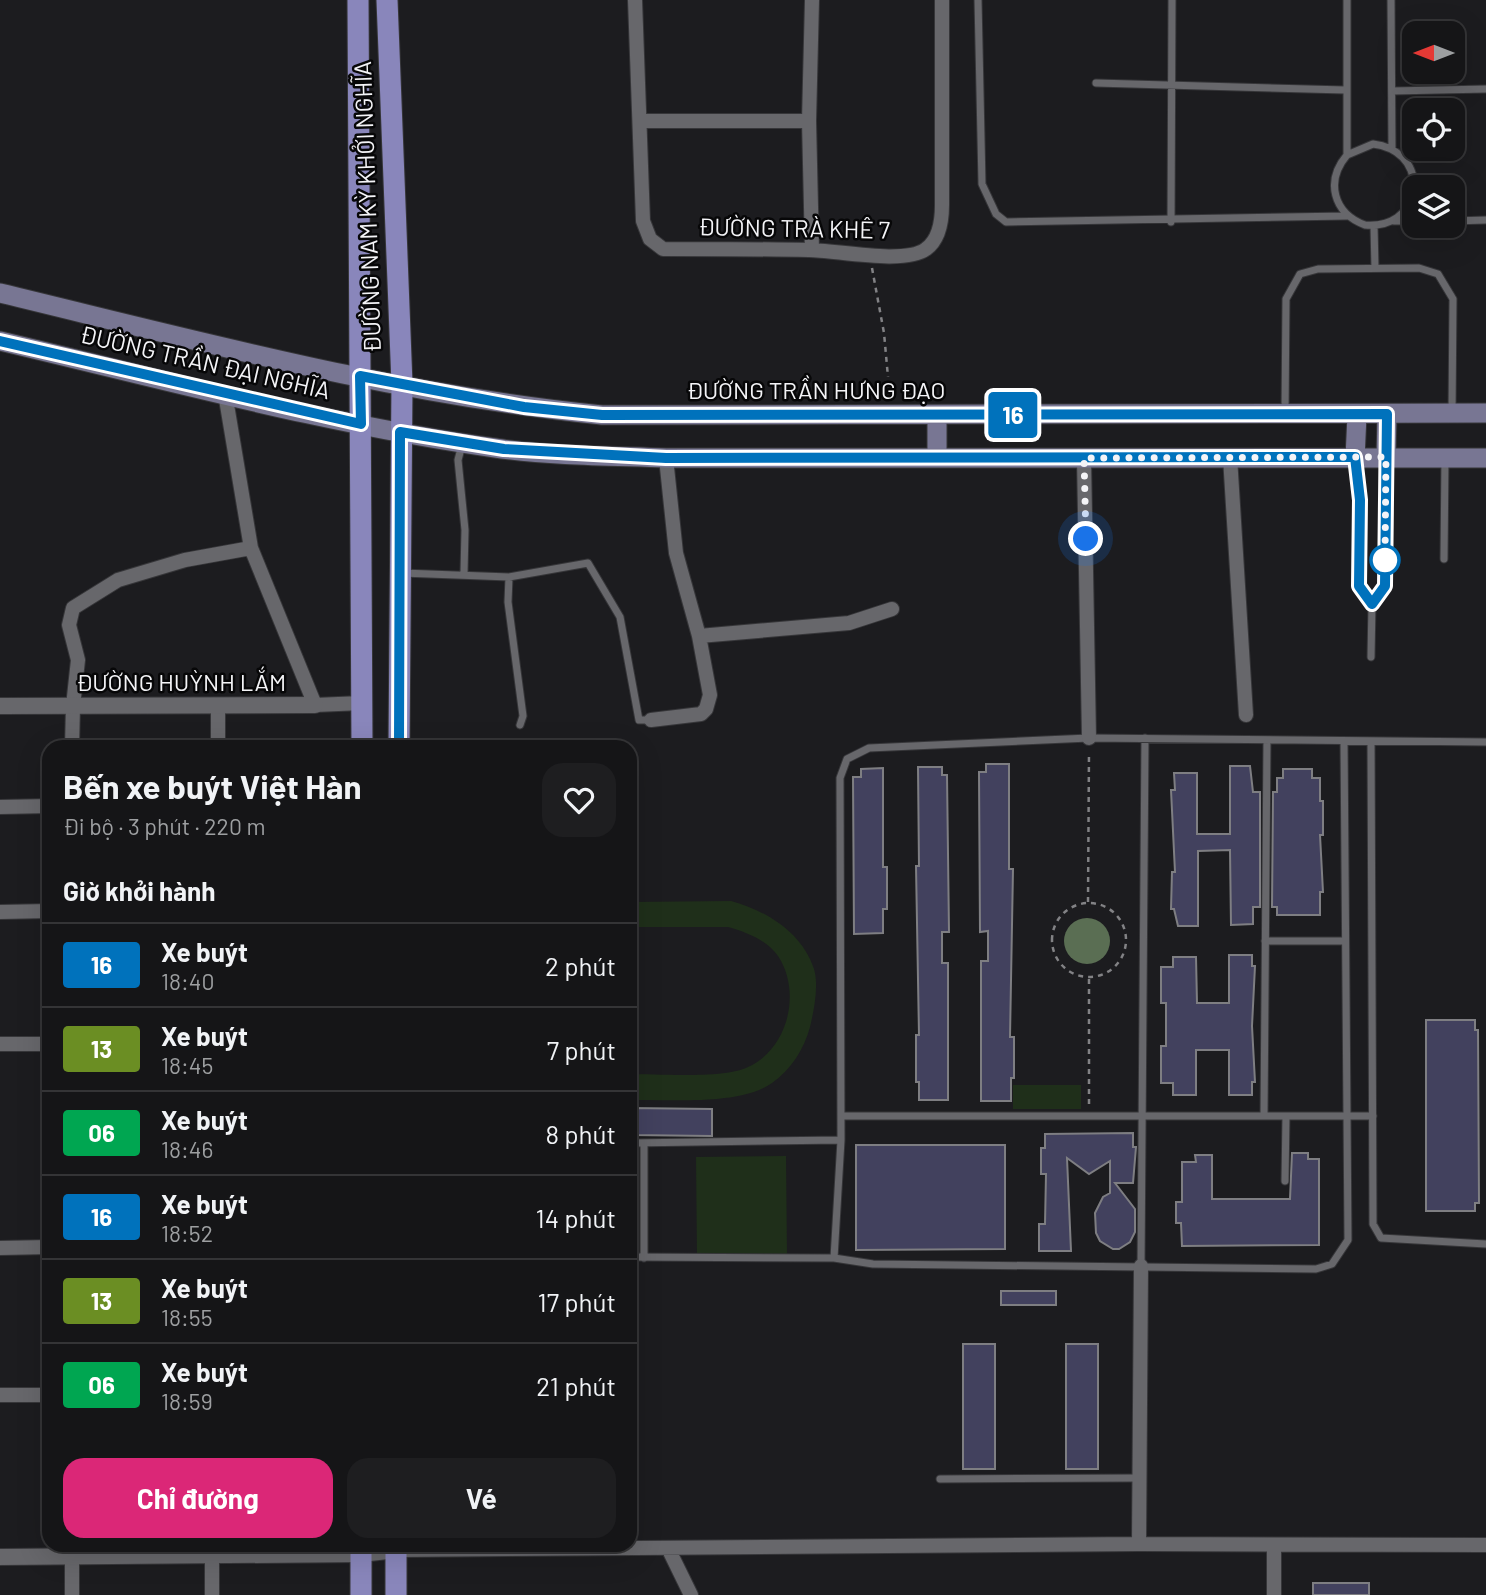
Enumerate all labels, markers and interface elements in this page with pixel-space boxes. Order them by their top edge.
north arrow [1402,21,1465,84]
map controls [1402,21,1465,238]
street label: ĐƯỜNG NAM KỲ KHỞI NGHĨA [347,61,386,353]
button: locate [1402,98,1465,161]
button: layers [1402,175,1465,238]
street label: ĐƯỜNG TRÀ KHÊ 7 [698,211,890,244]
street label: ĐƯỜNG TRẦN ĐẠI NGHĨA [77,319,333,404]
street label: ĐƯỜNG TRẦN HƯNG ĐẠO [686,375,946,404]
line badge: 16 [982,392,1044,438]
text: 16 [1002,400,1024,429]
your location [1068,521,1103,556]
unlabelled marker [1370,545,1400,575]
street label: ĐƯỜNG HUỲNH LẮM [76,666,286,696]
button: heart [542,763,616,837]
text: Bến xe buýt Việt Hàn [63,766,362,806]
text: Đi bộ · 3 phút · 220 m [63,812,266,840]
text: Giờ khởi hành [63,875,216,906]
text: Xe buýt [161,936,248,967]
text: 16 [91,950,112,979]
text: 2 phút [545,950,616,981]
text: 18:40 [161,967,215,995]
text: Xe buýt [161,1020,248,1051]
text: 13 [91,1034,112,1063]
text: 7 phút [547,1034,616,1065]
text: 18:45 [161,1051,213,1079]
text: Xe buýt [161,1104,248,1135]
text: 06 [88,1118,115,1147]
text: 8 phút [545,1118,616,1149]
text: 18:46 [161,1135,213,1163]
text: Xe buýt [161,1188,248,1219]
text: 16 [91,1202,112,1231]
text: 14 phút [536,1202,616,1233]
text: 18:52 [161,1219,213,1247]
text: Xe buýt [161,1272,248,1303]
text: 13 [91,1286,112,1315]
text: 17 phút [538,1286,616,1317]
text: 18:55 [161,1303,212,1331]
text: Xe buýt [161,1356,248,1387]
text: 06 [88,1370,115,1399]
text: 21 phút [536,1370,616,1401]
text: 18:59 [161,1387,213,1415]
button: Chỉ đường [63,1458,333,1538]
button: Vé [347,1458,616,1538]

